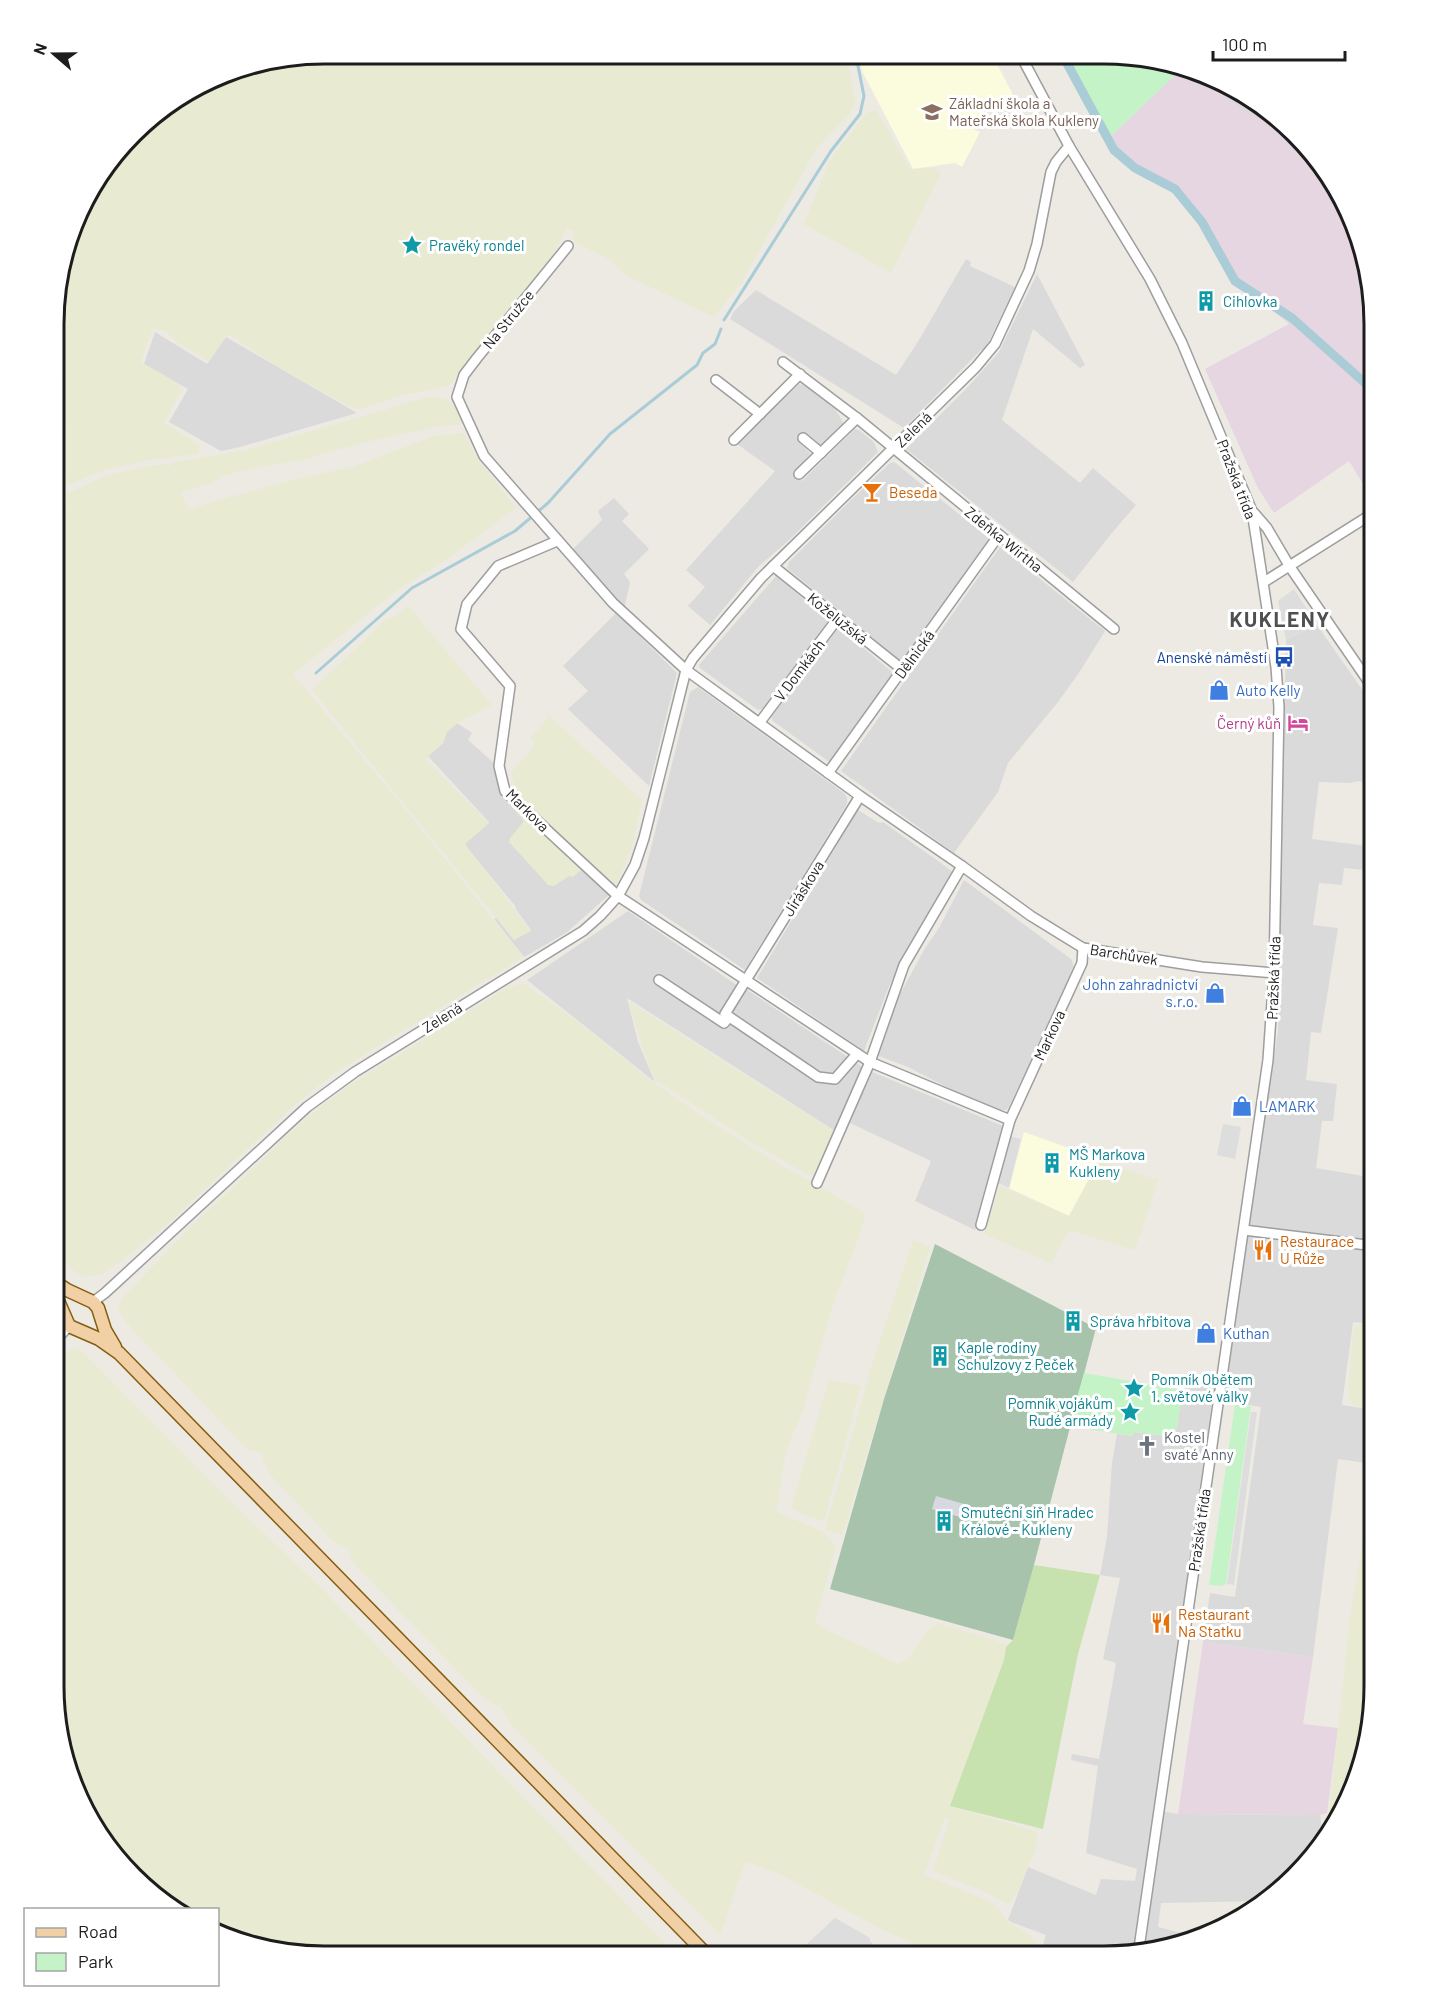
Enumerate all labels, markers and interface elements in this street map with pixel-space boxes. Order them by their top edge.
north arrow [24,24,84,84]
scale bar [1213,24,1345,62]
text: 100 m [1222,33,1267,55]
text: N [29,40,50,57]
place label: Základní škola a Mateřská škola Kukleny [949,94,1099,129]
school or university icon: Základní škola a Mateřská škola Kukleny [920,100,944,124]
place icon: Pravěký rondel [400,233,424,257]
place label: Pravěký rondel [429,236,524,254]
street label: Na Stružce [479,286,537,352]
building icon: Cihlovka [1194,289,1218,313]
place label: Cihlovka [1223,292,1278,310]
street label: Zelená [891,407,935,451]
street label: Pražská třída [1214,437,1260,521]
bar icon: Beseda [860,480,884,504]
place label: Beseda [889,483,937,501]
street label: Zdeňka Wirtha [962,502,1046,576]
street label: Koželužská [804,588,872,648]
district label: KUKLENY [1229,606,1331,631]
street label: Dělnická [890,626,938,682]
street label: V Domkách [770,636,828,704]
bus stop icon: Anenské náměstí [1272,645,1296,669]
place label: Anenské náměstí [1157,648,1267,666]
shop icon: Auto Kelly [1207,678,1231,702]
place label: Auto Kelly [1236,681,1300,699]
hotel icon: Černý kůň [1286,711,1310,735]
place label: Černý kůň [1217,714,1281,732]
street label: Markova [503,785,553,835]
street label: Jiráskova [779,857,827,919]
street label: Pražská třída [1263,936,1283,1020]
street label: Barchůvek [1089,940,1160,968]
place label: John zahradnictví s.r.o. [1083,975,1198,1010]
shop icon: John zahradnictví s.r.o. [1203,981,1227,1005]
street label: Zelená [419,998,465,1036]
street label: Markova [1030,1007,1068,1063]
shop icon: LAMARK [1230,1094,1254,1118]
place label: LAMARK [1259,1097,1315,1115]
place label: MŠ Markova Kukleny [1069,1145,1145,1180]
building icon: MŠ Markova Kukleny [1040,1151,1064,1175]
place label: Restaurace U Růže [1280,1232,1354,1267]
restaurant icon: Restaurace U Růže [1251,1238,1275,1262]
building icon: Správa hřbitova [1061,1309,1085,1333]
place label: Správa hřbitova [1090,1312,1191,1330]
shop icon: Kuthan [1194,1321,1218,1345]
place label: Kuthan [1223,1324,1270,1342]
place label: Kaple rodiny Schulzovy z Peček [957,1338,1075,1373]
building icon: Kaple rodiny Schulzovy z Peček [928,1344,952,1368]
place label: Pomník Obětem 1. světové války [1151,1370,1253,1405]
place icon: Pomník Obětem 1. světové války [1122,1376,1146,1400]
place label: Pomník vojákům Rudé armády [1008,1394,1113,1429]
place icon: Pomník vojákům Rudé armády [1118,1400,1142,1424]
place label: Kostel svaté Anny [1164,1428,1234,1463]
church icon: Kostel svaté Anny [1135,1434,1159,1458]
street label: Pražská třída [1184,1487,1214,1573]
place label: Smuteční síň Hradec Králové - Kukleny [961,1503,1094,1538]
building icon: Smuteční síň Hradec Králové - Kukleny [932,1509,956,1533]
place label: Restaurant Na Statku [1178,1605,1250,1640]
restaurant icon: Restaurant Na Statku [1149,1611,1173,1635]
legend [24,1908,219,1986]
text: Road [78,1920,118,1942]
text: Park [78,1950,113,1972]

